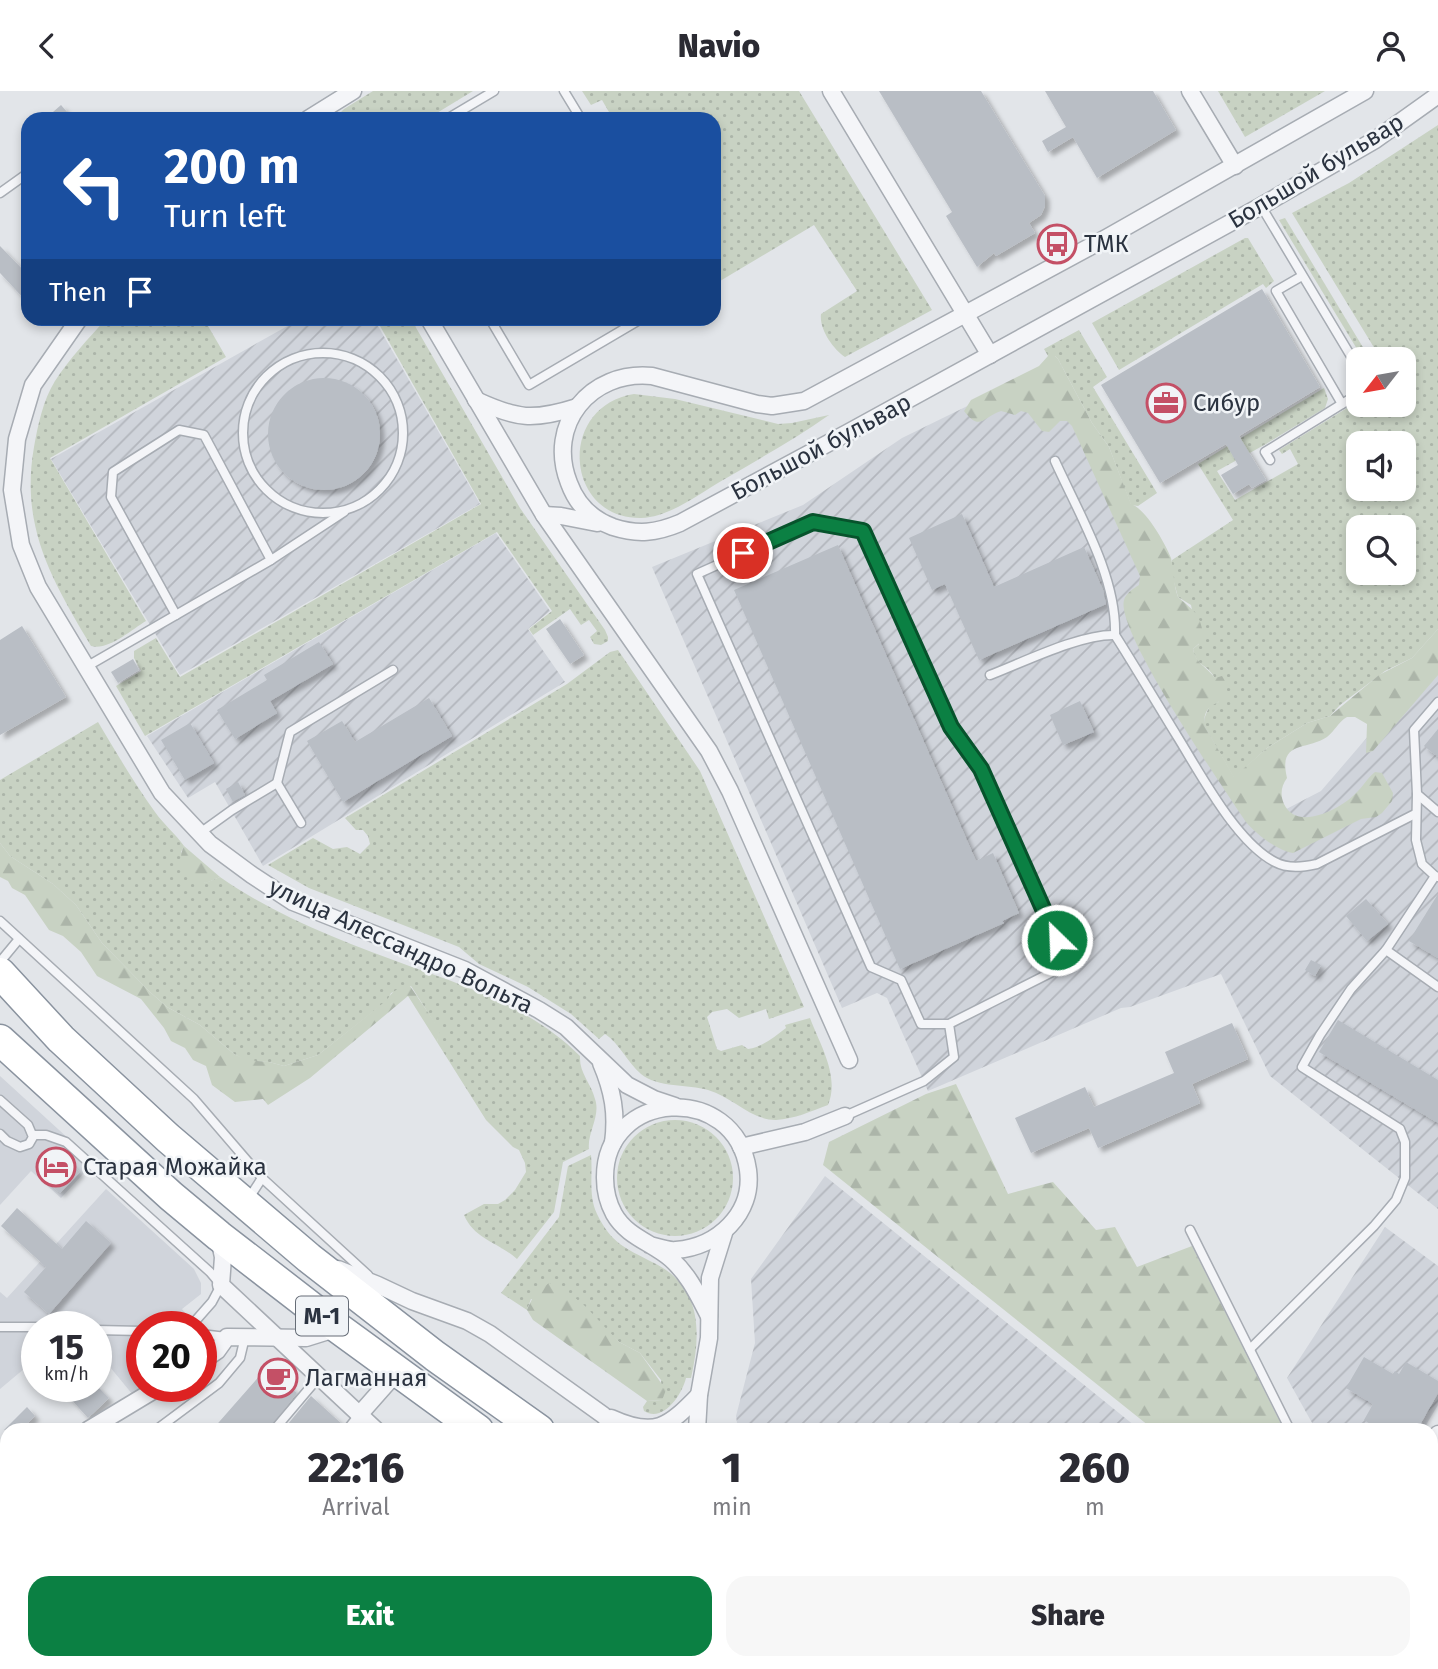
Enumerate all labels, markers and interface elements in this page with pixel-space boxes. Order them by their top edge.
icon: back [28,27,66,65]
text: Navio [678,27,760,65]
icon: person [1372,27,1410,65]
street label: Большой бульвар [1223,108,1409,234]
text: 200 m [164,137,300,196]
icon: left [49,140,140,231]
text: Turn left [164,197,286,235]
bus stop icon: ТМК [1036,223,1078,265]
place label: ТМК [1084,230,1129,258]
icon: arrive [121,273,159,311]
text: Then [49,277,107,308]
north arrow [1346,347,1416,417]
map controls [1346,347,1416,585]
office icon: Сибур [1145,382,1187,424]
street label: Большой бульвар [726,388,916,506]
place label: Сибур [1193,389,1260,417]
button: sound [1346,431,1416,501]
button: search [1346,515,1416,585]
pin [713,523,773,583]
icon: arrive [724,534,762,572]
street label: улица Алессандро Вольта [265,872,537,1020]
position arrow [1020,903,1094,977]
hotel icon: Старая Можайка [35,1146,77,1188]
place label: Старая Можайка [83,1153,267,1181]
road number: М-1 [296,1297,348,1335]
speed limit sign: 20 [126,1311,217,1402]
text: 15 [49,1326,84,1368]
cafe icon: Лагманная [257,1357,299,1399]
text: km/h [44,1363,89,1385]
place label: Лагманная [305,1364,428,1392]
text: 22:16 [308,1443,404,1493]
text: 1 [722,1443,742,1493]
text: 260 [1059,1443,1130,1493]
text: Arrival [322,1493,390,1521]
text: min [712,1493,752,1521]
text: m [1085,1493,1105,1521]
button: Exit [28,1576,712,1656]
button: Share [726,1576,1410,1656]

